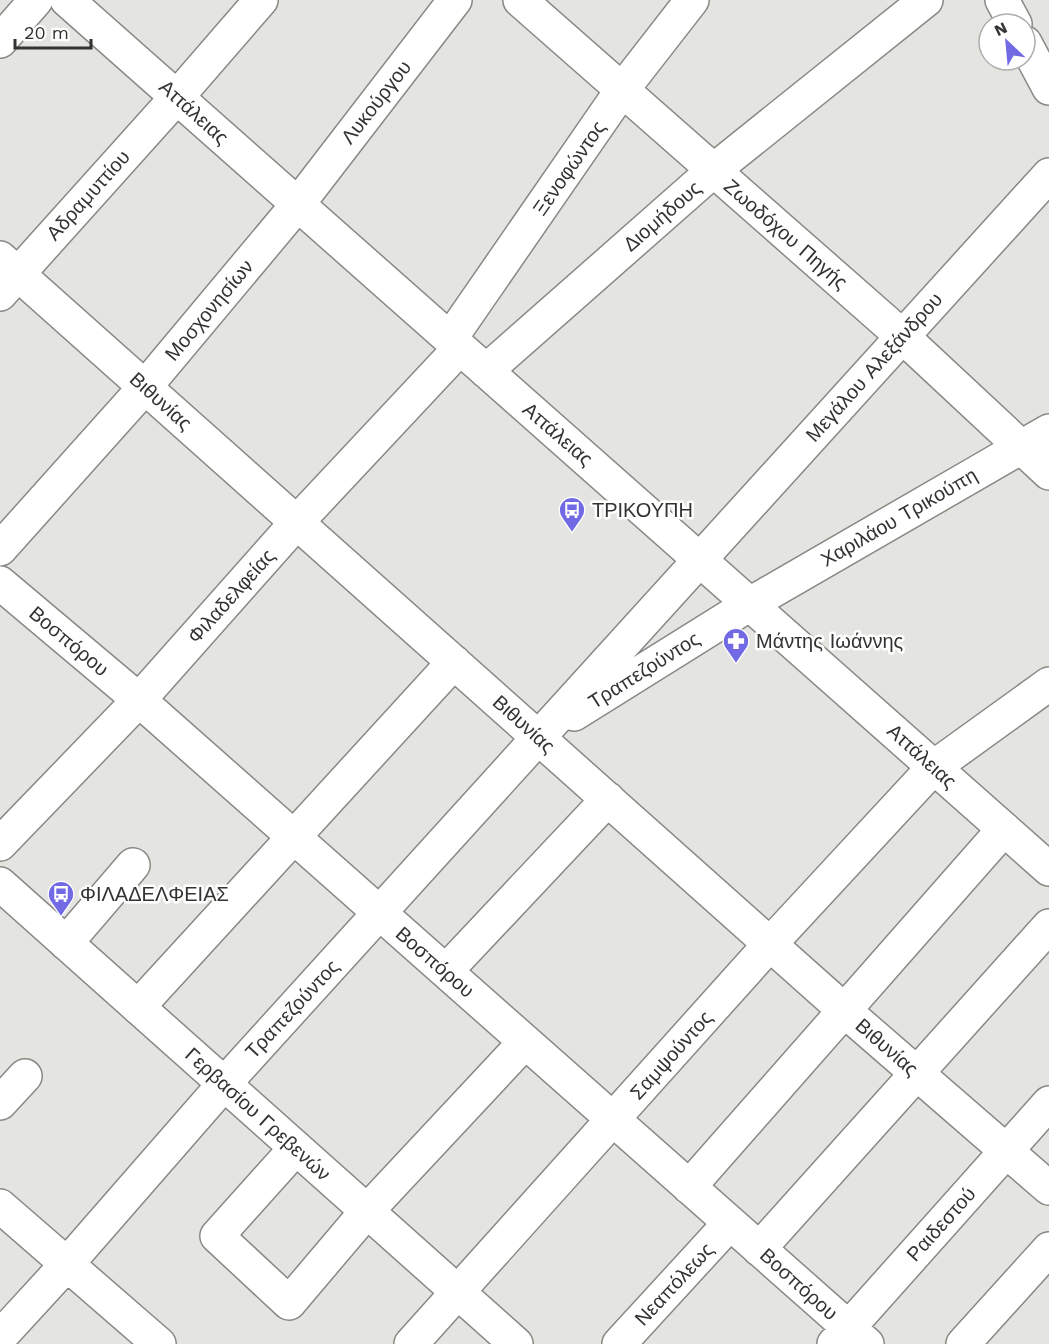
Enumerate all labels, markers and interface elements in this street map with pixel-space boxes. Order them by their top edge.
scale bar [15,12,92,50]
north arrow [977,12,1037,72]
text: N [991,18,1010,40]
text: 20 m [24,22,69,43]
street label: Λυκούργου [336,55,416,149]
street label: Αττάλειας [154,75,234,150]
street label: Ξενοφώντος [528,116,611,220]
street label: Αδραμυττίου [41,145,135,245]
street label: Ζωοδόχου Πηγής [719,174,853,294]
street label: Διομήδους [618,175,706,256]
street label: Μοσχονησίων [160,255,258,365]
street label: Μεγάλου Αλεξάνδρου [801,287,947,447]
street label: Βιθυνίας [125,367,197,435]
street label: Αττάλειας [518,397,598,471]
street label: Χαριλάου Τρικούπη [817,462,981,572]
bus stop icon: ΤΡΙΚΟΥΠΗ [557,495,587,533]
place label: ΤΡΙΚΟΥΠΗ [592,498,693,522]
street label: Φιλαδελφείας [182,544,280,648]
street label: Βοσπόρου [24,601,114,681]
street label: Τραπεζούντος [584,626,704,714]
pharmacy icon: Μάντης Ιωάννης [721,626,751,664]
place label: Μάντης Ιωάννης [756,629,904,653]
street label: Βιθυνίας [488,690,560,758]
street label: Αττάλειας [882,719,962,794]
bus stop icon: ΦΙΛΑΔΕΛΦΕΙΑΣ [46,879,76,917]
place label: ΦΙΛΑΔΕΛΦΕΙΑΣ [80,882,229,906]
street label: Βοσπόρου [391,921,479,1003]
street label: Τραπεζούντος [240,954,344,1064]
street label: Σαμψούντος [625,1005,717,1104]
street label: Βιθυνίας [851,1013,924,1081]
street label: Γερβασίου Γρεβενών [180,1042,336,1186]
street label: Ραιδεστού [901,1182,981,1266]
street label: Νεαπόλεως [630,1237,719,1330]
street label: Βοσπόρου [755,1243,843,1325]

